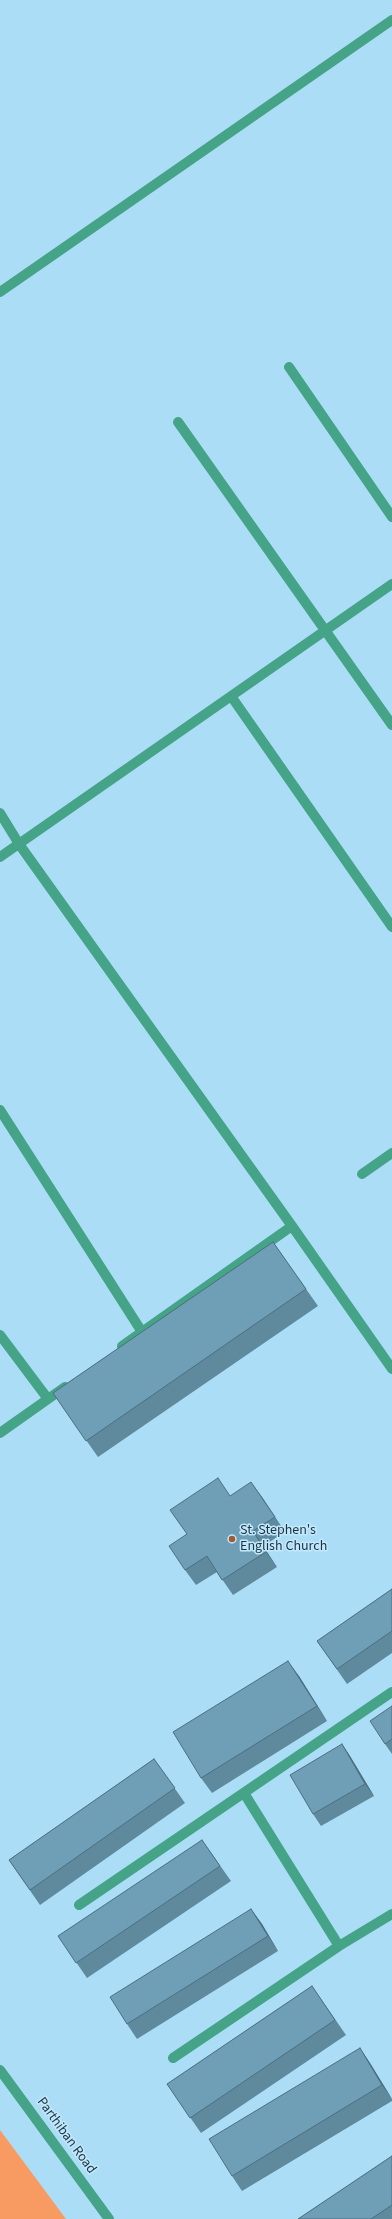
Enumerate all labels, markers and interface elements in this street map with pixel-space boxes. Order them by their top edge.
place label: St. Stephen's English Church [240,1523,327,1556]
marker: St. Stephen's English Church [227,1534,237,1544]
street label: Parthiban Road [33,2095,99,2177]

